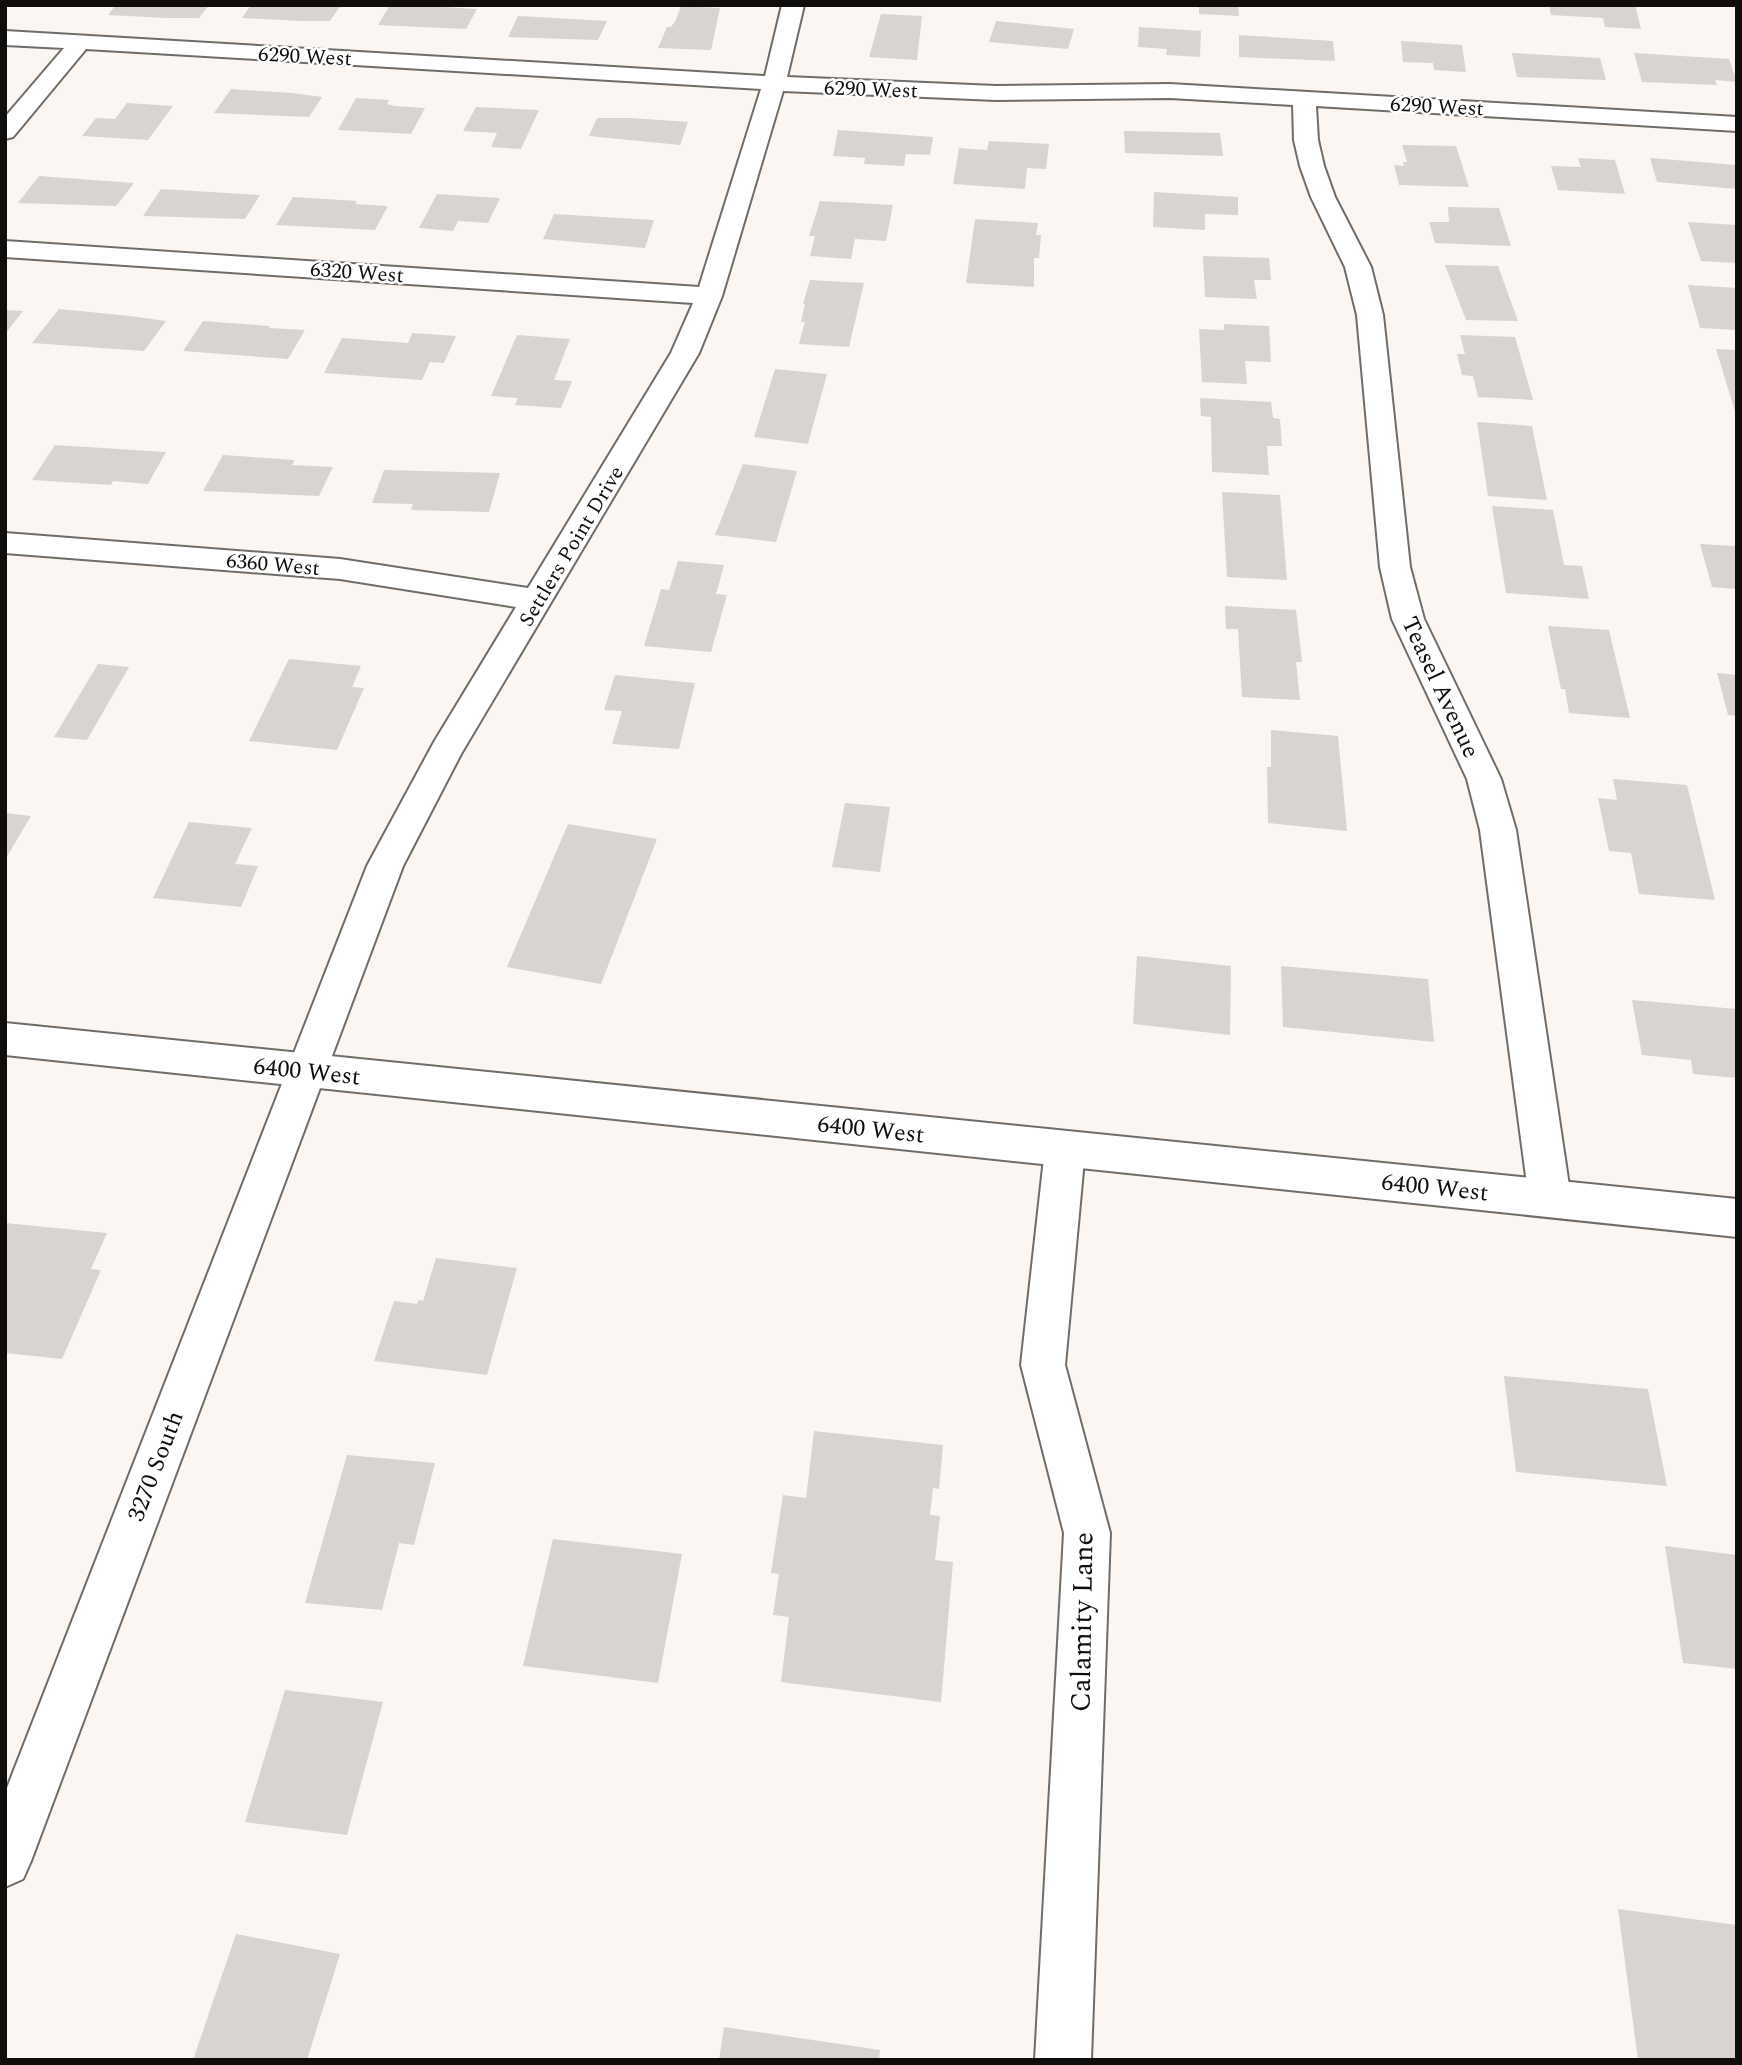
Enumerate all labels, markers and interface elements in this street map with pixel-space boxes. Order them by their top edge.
street label: 6290 West [257,39,353,75]
street label: 6290 West [823,72,918,108]
street label: 6290 West [1389,89,1485,125]
street label: 6320 West [309,254,405,292]
street label: Settlers Point Drive [511,460,633,633]
street label: 6360 West [225,545,321,585]
street label: Teasel Avenue [1392,611,1489,764]
street label: 6400 West [252,1048,362,1096]
street label: 6400 West [816,1106,926,1154]
street label: 6400 West [1380,1164,1490,1212]
street label: 3270 South [118,1406,194,1527]
street label: Calamity Lane [1059,1532,1106,1712]

